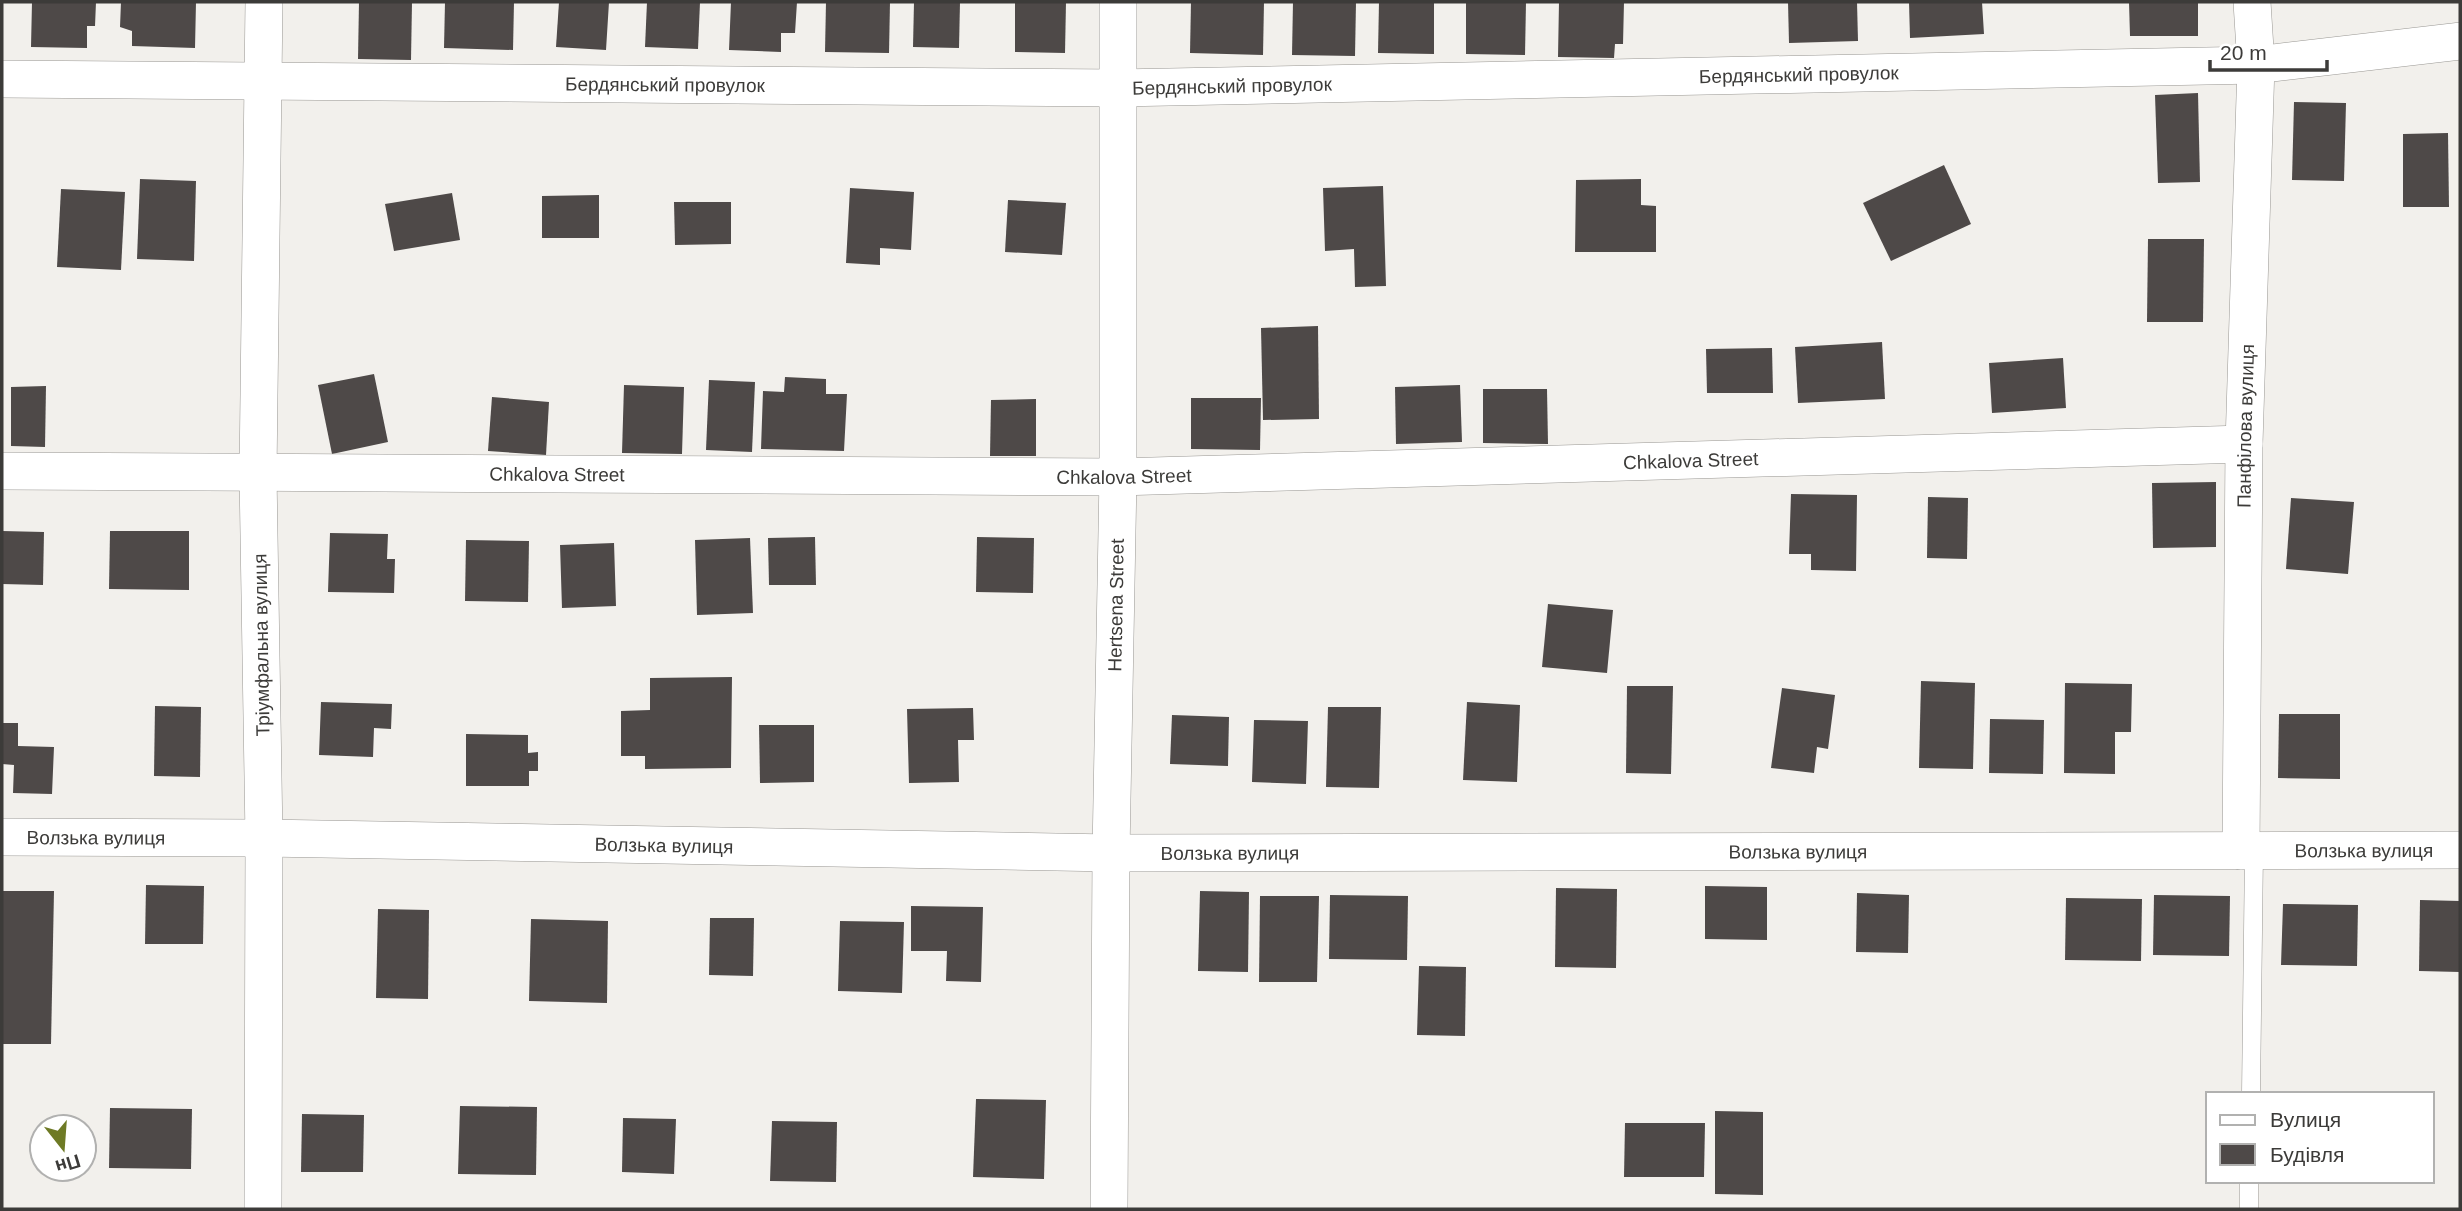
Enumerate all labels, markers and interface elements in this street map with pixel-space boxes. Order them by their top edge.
scale bar [2210,28,2327,72]
text: 20 m [2220,41,2267,64]
street label: Бердянський провулок [1699,62,1900,87]
street label: Бердянський провулок [565,74,766,96]
street label: Бердянський провулок [1132,74,1333,99]
street label: Панфілова вулиця [2234,344,2258,508]
street label: Chkalova Street [1623,448,1759,473]
street label: Chkalova Street [489,464,625,485]
street label: Chkalova Street [1056,465,1193,488]
street label: Hertsena Street [1104,538,1128,672]
street label: Тріумфальна вулиця [249,553,274,737]
street label: Волзька вулиця [27,827,165,849]
street label: Волзька вулиця [594,834,734,857]
street label: Волзька вулиця [2294,840,2433,861]
street label: Волзька вулиця [1728,841,1867,863]
street label: Волзька вулиця [1160,843,1299,864]
legend [2206,1092,2434,1183]
text: Вулиця [2270,1108,2341,1131]
north arrow [28,1113,98,1183]
text: Будівля [2270,1143,2344,1166]
text: Пн [53,1150,83,1177]

